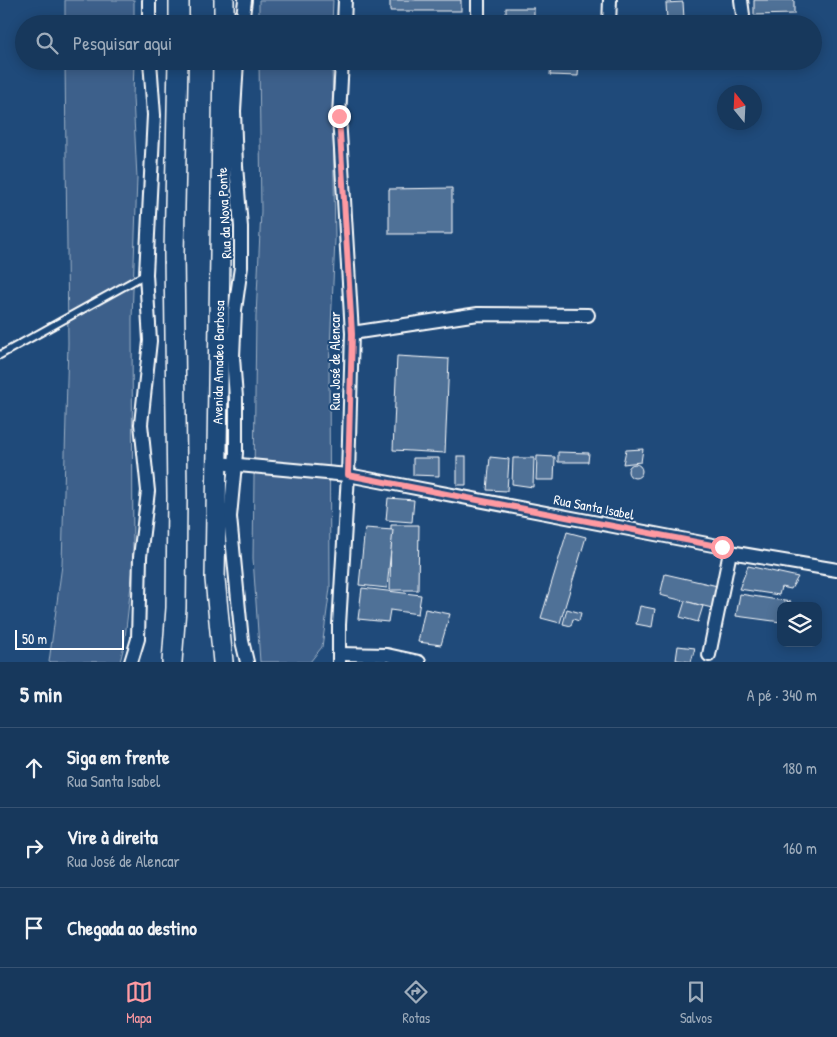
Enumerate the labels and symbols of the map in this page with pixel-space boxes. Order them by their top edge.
north arrow [717,85,762,130]
route end [328,105,351,128]
street label: Rua da Nova Ponte [212,167,235,259]
street label: Avenida Amadeo Barbosa [207,300,228,424]
street label: Rua José de Alencar [325,311,344,410]
street label: Rua Santa Isabel [552,489,636,524]
route start [711,536,734,559]
scale bar [15,627,124,650]

